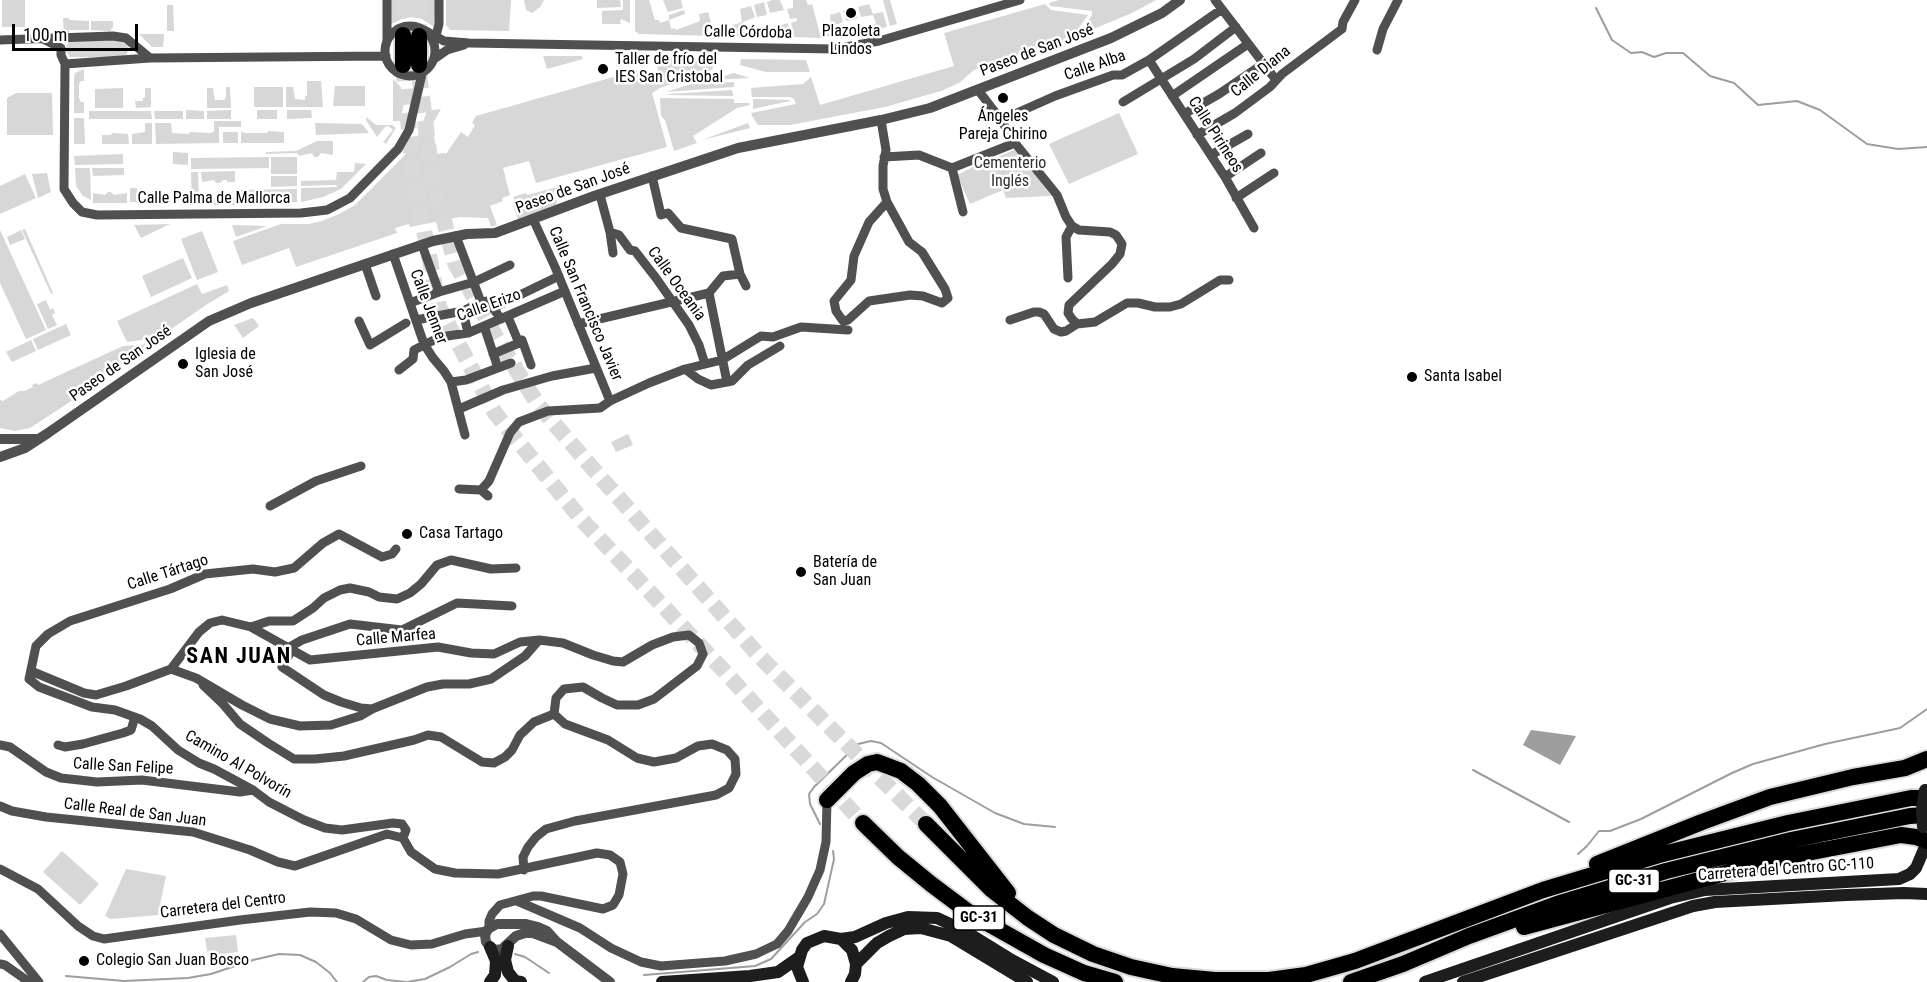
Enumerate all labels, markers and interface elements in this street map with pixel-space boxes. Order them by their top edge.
marker: Plazoleta Lindos [844,6,858,20]
scale bar [15,12,141,50]
street label: Paseo de San José [978,21,1096,81]
place label: Plazoleta Lindos [822,22,880,60]
street label: Calle Córdoba [704,23,792,43]
text: 100 m [23,24,67,45]
street label: Calle Diana [1227,42,1295,102]
street label: Calle Alba [1062,47,1128,85]
place label: Taller de frío del IES San Cristobal [615,50,723,88]
marker: Taller de frío del IES San Cristobal [596,62,610,76]
marker: Ángeles Pareja Chirino [996,91,1010,105]
street label: Calle Pirineos [1183,93,1247,177]
place label: Ángeles Pareja Chirino [959,107,1047,145]
park label: Cementerio Inglés [974,154,1046,192]
street label: Paseo de San José [513,159,633,219]
street label: Calle Palma de Mallorca [138,189,290,209]
street label: Calle San Francisco Javier [544,224,626,384]
street label: Calle Oceania [643,243,709,325]
street label: Calle Jenner [405,267,451,347]
street label: Calle Erizo [454,286,524,326]
street label: Paseo de San José [66,322,176,406]
place label: Iglesia de San José [195,345,256,383]
marker: Iglesia de San José [176,357,190,371]
place label: Santa Isabel [1424,367,1502,387]
marker: Santa Isabel [1405,370,1419,384]
place label: Casa Tartago [419,524,503,544]
marker: Casa Tartago [400,527,414,541]
street label: Calle Tártago [125,551,211,595]
place label: Batería de San Juan [813,553,877,591]
marker: Batería de San Juan [794,565,808,579]
street label: Calle Marfea [355,625,437,651]
district label: SAN JUAN [186,644,292,670]
street label: Camino Al Polvorín [181,727,295,803]
street label: Calle San Felipe [72,755,174,779]
street label: Calle Real de San Juan [63,795,207,831]
street label: Carretera del Centro GC-110 [1697,854,1875,886]
road number: GC-31 [1608,869,1660,893]
street label: Carretera del Centro [159,889,287,923]
road number: GC-31 [954,906,1004,930]
place label: Colegio San Juan Bosco [96,951,249,971]
marker: Colegio San Juan Bosco [77,954,91,968]

